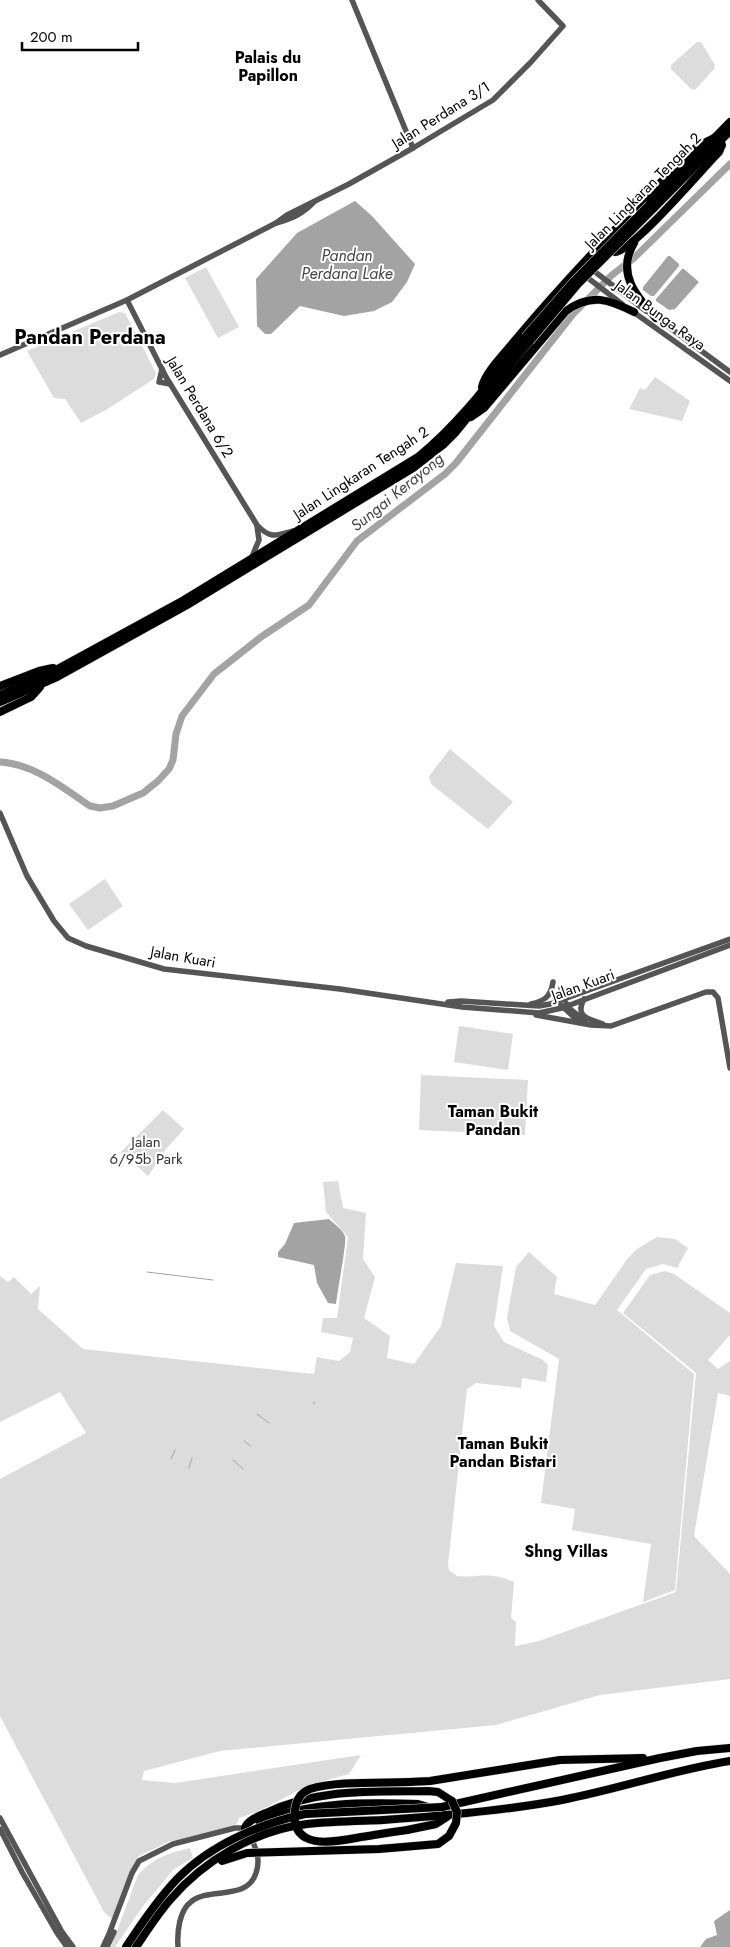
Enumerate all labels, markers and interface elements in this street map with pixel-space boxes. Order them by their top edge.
scale bar [22,20,139,52]
text: 200 m [30,26,73,48]
district label: Palais du Papillon [235,46,301,87]
street label: Jalan Perdana 3/1 [386,76,494,155]
street label: Jalan Lingkaran Tengah 2 [578,128,706,256]
water label: Pandan Perdana Lake [301,244,393,285]
street label: Jalan Bunga Raya [608,273,710,356]
district label: Pandan Perdana [14,323,166,352]
street label: Jalan Perdana 6/2 [160,350,239,462]
street label: Jalan Lingkaran Tengah 2 [287,421,433,526]
water label: Sungai Kerayong [346,447,449,537]
street label: Jalan Kuari [147,940,217,974]
street label: Jalan Kuari [546,963,618,1007]
district label: Taman Bukit Pandan [448,1100,539,1141]
park label: Jalan 6/95b Park [109,1131,183,1170]
district label: Taman Bukit Pandan Bistari [450,1432,556,1473]
district label: Shng Villas [524,1540,608,1563]

